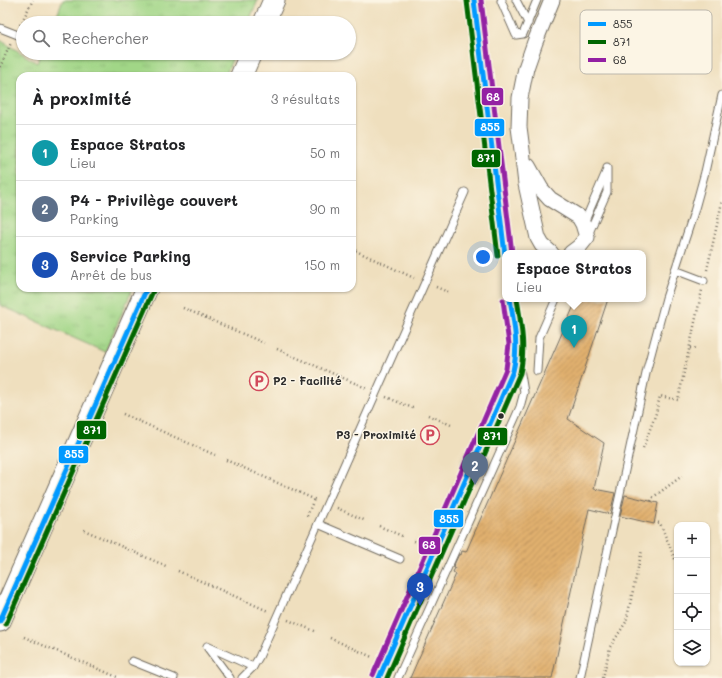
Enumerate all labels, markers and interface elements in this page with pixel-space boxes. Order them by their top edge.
legend [580,10,712,74]
search box [16,16,356,60]
text: 855 [613,16,632,31]
icon: search [30,27,52,49]
text: Rechercher [62,28,149,48]
text: 871 [613,34,631,49]
text: 68 [613,52,627,67]
text: À proximité [32,87,131,109]
line badge: 68 [481,87,504,106]
text: 68 [486,89,500,104]
text: 3 résultats [271,90,340,107]
line badge: 855 [474,118,505,137]
text: 855 [480,119,500,134]
text: Espace Stratos [70,134,186,154]
text: 1 [42,144,48,161]
text: 50 m [310,144,340,161]
line badge: 871 [471,149,501,168]
text: 871 [477,150,495,165]
text: Lieu [70,154,96,171]
text: P4 - Privilège couvert [70,190,238,210]
text: 2 [41,200,49,217]
text: 90 m [310,200,340,217]
text: Parking [70,210,118,227]
text: Service Parking [70,246,191,266]
your location [473,247,493,267]
popup [502,250,646,302]
text: 3 [41,256,49,273]
text: 150 m [304,256,340,273]
text: Espace Stratos [516,258,632,278]
text: Arrêt de bus [70,266,152,283]
text: Lieu [516,278,542,295]
pin: 1 [561,315,587,348]
parking icon: P2 - Facilité [248,370,270,392]
place label: P2 - Facilité [273,373,342,388]
unlabelled marker [496,411,506,421]
line badge: 871 [76,420,107,440]
text: 871 [83,422,101,437]
parking icon: P3 - Proximité [419,424,441,446]
place label: P3 - Proximité [336,427,416,442]
line badge: 871 [477,427,508,446]
text: 871 [483,428,501,443]
line badge: 855 [58,445,89,464]
text: 855 [64,446,84,461]
pin: 2 [462,452,488,485]
line badge: 855 [433,509,464,528]
text: 855 [439,511,459,526]
map controls [674,522,710,666]
button: + [674,522,710,558]
line badge: 68 [418,536,441,555]
text: 68 [422,537,436,552]
button: − [674,558,710,594]
pin: 3 [407,573,433,606]
button: locate [674,594,710,630]
button: layers [674,630,710,666]

